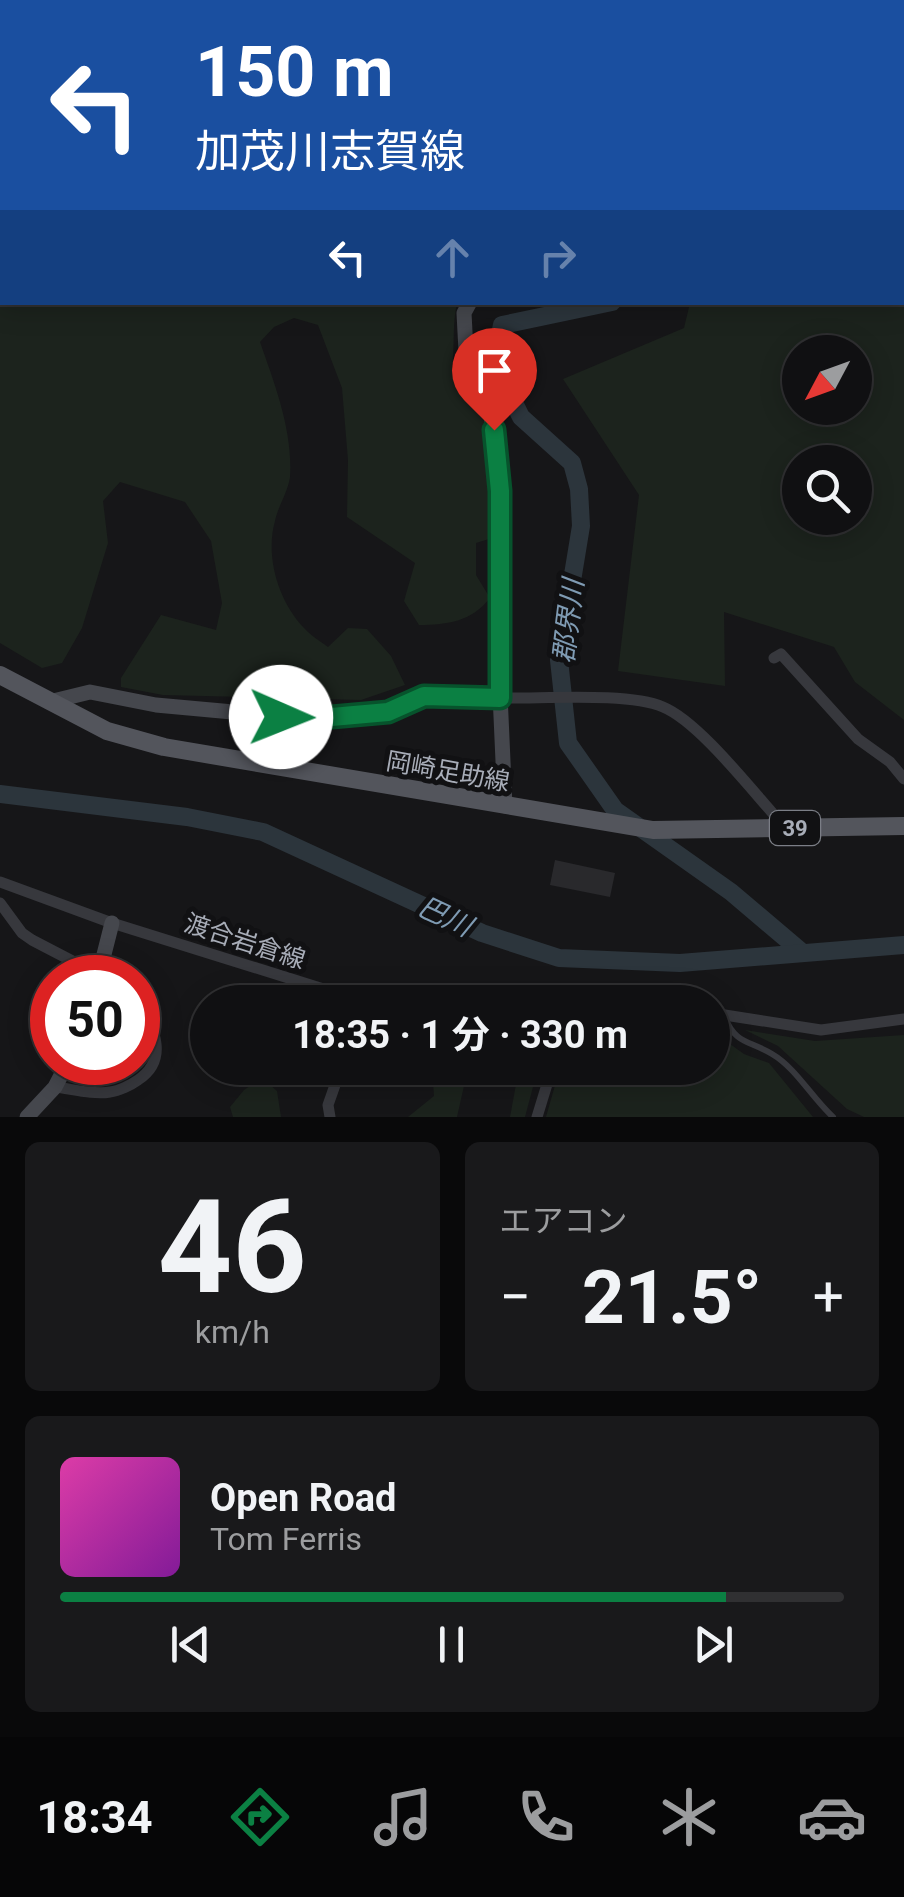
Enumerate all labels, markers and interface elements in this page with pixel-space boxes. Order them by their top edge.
text: 150 m [195,31,394,113]
icon: left [30,40,160,170]
text: 加茂川志賀線 [195,125,465,178]
icon: left [320,230,375,285]
icon: ahead [425,230,480,285]
icon: right [530,230,585,285]
pin [452,328,537,431]
north arrow [782,335,872,425]
map controls [782,335,872,535]
icon: arrive [467,343,522,398]
button: search [782,445,872,535]
water label: 郡界川 [547,574,590,665]
position arrow [229,665,333,769]
street label: 岡崎足助線 [384,746,512,797]
road number: 39 [770,811,820,845]
water label: 巴川 [412,890,480,945]
street label: 渡合岩倉線 [181,908,309,975]
speed limit sign: 50 [30,955,160,1085]
text: 18:35 · 1 分 · 330 m [292,1013,628,1057]
text: 46 [158,1171,307,1324]
text: エアコン [500,1202,628,1240]
text: 21.5° [582,1253,762,1341]
text: − [500,1265,531,1329]
text: + [813,1265,844,1329]
text: km/h [195,1313,270,1351]
text: Open Road [210,1476,396,1520]
text: Tom Ferris [210,1520,362,1558]
icon: previous [163,1617,218,1672]
icon: pause [424,1617,479,1672]
icon: next [686,1617,741,1672]
icon: directions [225,1782,295,1852]
icon: music [368,1782,438,1852]
icon: phone [511,1782,581,1852]
icon: climate [654,1782,724,1852]
icon: car [797,1782,867,1852]
text: 18:34 [37,1791,152,1844]

